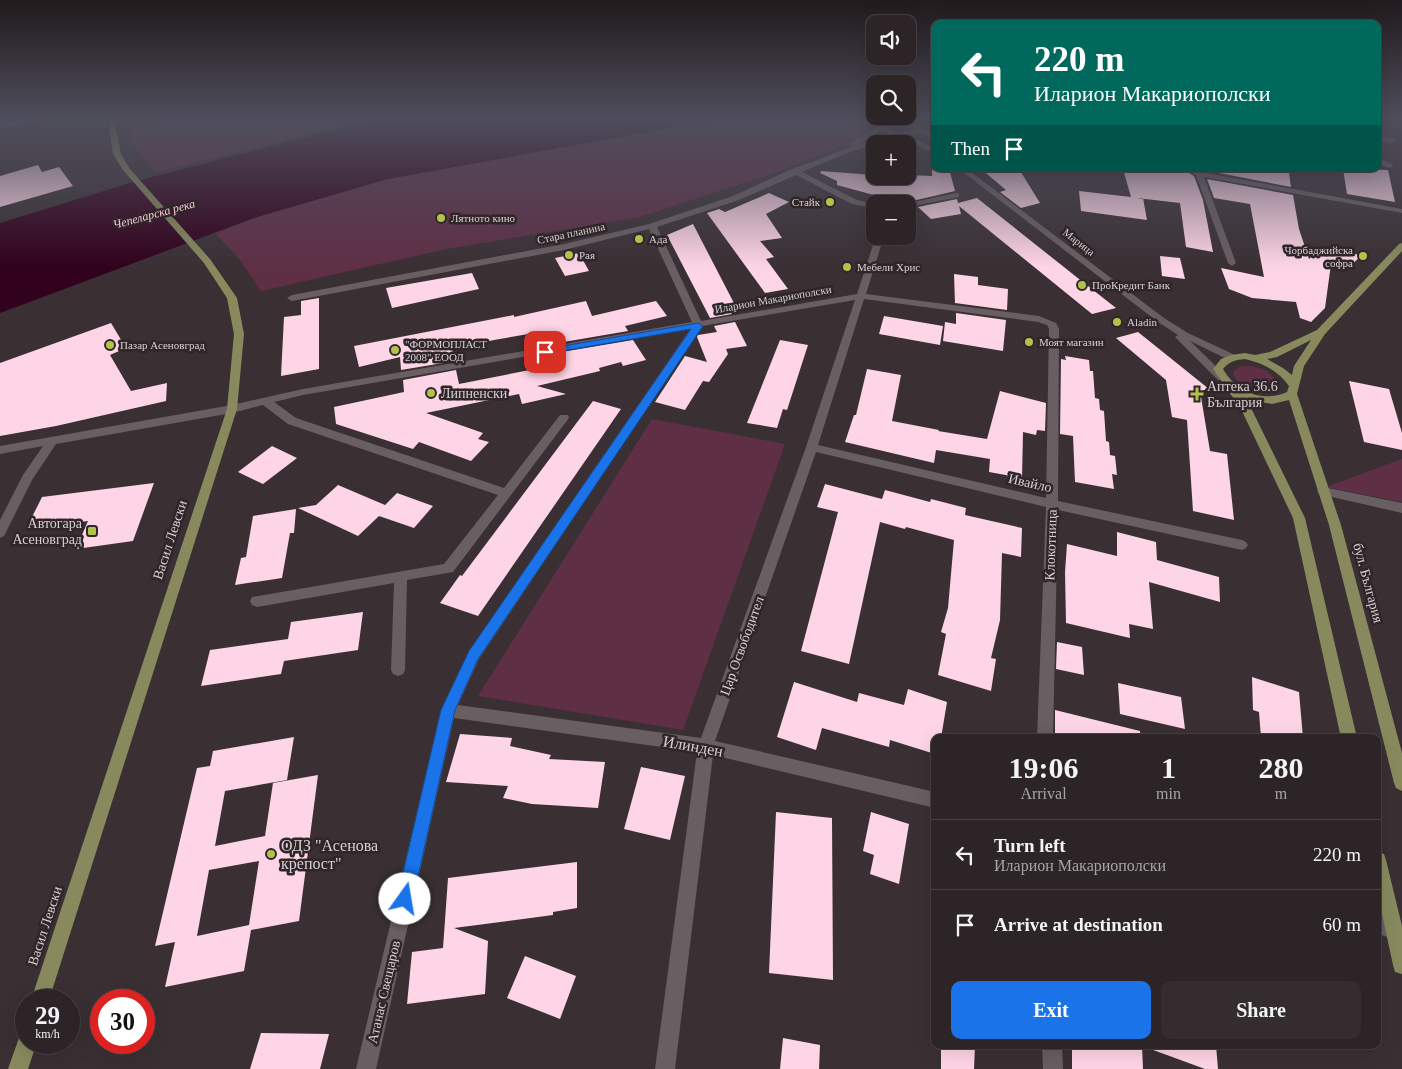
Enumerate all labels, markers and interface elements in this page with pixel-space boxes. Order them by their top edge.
map controls [866,15,916,245]
button: sound [866,15,916,65]
icon: left [951,40,1016,105]
text: 220 m [1034,40,1124,79]
button: search [866,75,916,125]
text: Иларион Макариополски [1034,81,1271,106]
button: + [866,135,916,185]
icon: arrive [1000,135,1028,163]
text: Then [951,138,990,159]
button: − [866,195,916,245]
water label: Чепеларска река [111,196,197,232]
place label: Стайк [792,196,821,208]
marker: Стайк [824,196,836,208]
marker: Лятното кино [435,212,447,224]
place label: Лятното кино [451,212,516,224]
street label: Стара планина [536,220,606,246]
street label: Марица [1061,226,1097,258]
marker: Ада [633,233,645,245]
place label: Ада [649,233,668,245]
place label: Чорбаджийска софра [1284,244,1353,269]
marker: Рая [563,249,575,261]
place label: Рая [579,249,595,261]
marker: Чорбаджийска софра [1357,250,1369,262]
marker: Мебели Хрис [841,261,853,273]
place label: Мебели Хрис [857,261,920,273]
marker: ПроКредит Банк [1076,279,1088,291]
place label: ПроКредит Банк [1092,279,1171,291]
street label: Иларион Макариополски [714,283,832,315]
marker: Aladin [1111,316,1123,328]
place label: Aladin [1127,316,1157,328]
pin [524,331,566,373]
marker: Моят магазин [1023,336,1035,348]
place label: Моят магазин [1039,336,1104,348]
place label: "ФОРМОПЛАСТ 2008" ЕООД [405,338,487,363]
icon: arrive [531,338,559,366]
marker: Пазар Асеновград [104,339,116,351]
place label: Пазар Асеновград [120,339,205,351]
marker: "ФОРМОПЛАСТ 2008" ЕООД [389,344,401,356]
place label: Аптека 36.6 България [1207,379,1278,410]
place label: Липненски [441,386,508,401]
marker: Липненски [425,387,437,399]
marker: Аптека 36.6 България [1191,388,1203,400]
street label: Ивайло [1007,471,1053,495]
street label: Васил Левски [150,498,190,582]
street label: Клокотница [1042,508,1060,581]
place label: Автогара Асеновград [12,516,83,547]
marker: Автогара Асеновград [86,525,98,537]
street label: бул. България [1350,541,1386,625]
street label: Цар Освободител [717,594,767,698]
street label: Илинден [662,732,725,761]
text: 19:06 [1009,751,1079,784]
text: 1 [1161,751,1176,784]
text: 280 [1258,751,1303,784]
text: Arrival [1020,785,1067,802]
text: min [1156,785,1181,802]
text: m [1275,785,1287,802]
text: Turn left [994,835,1066,856]
place label: ОДЗ "Асенова крепост" [281,837,378,873]
icon: left [951,841,979,869]
text: 220 m [1313,844,1361,865]
marker: ОДЗ "Асенова крепост" [265,848,277,860]
text: Иларион Макариополски [994,857,1166,874]
position arrow [378,872,430,924]
street label: Васил Левски [25,884,65,968]
icon: arrive [951,911,979,939]
text: Arrive at destination [994,914,1163,935]
text: 60 m [1322,914,1361,935]
street label: Атанас Свещаров [365,939,403,1045]
button: Exit [951,981,1151,1039]
button: Share [1161,981,1361,1039]
speed limit sign: 30 [90,989,155,1054]
text: 29 [35,1002,60,1029]
text: km/h [35,1027,60,1041]

